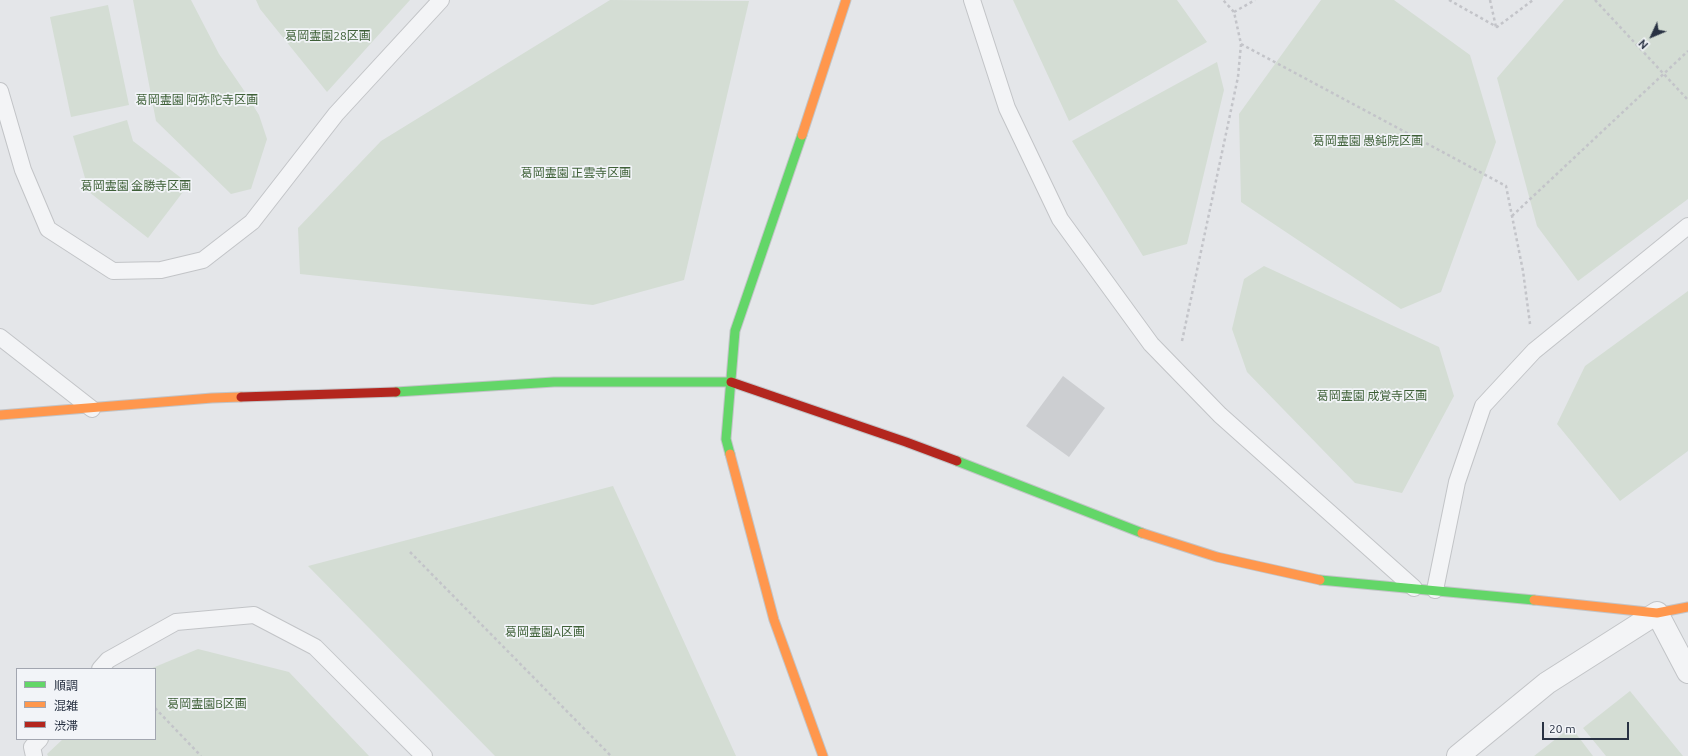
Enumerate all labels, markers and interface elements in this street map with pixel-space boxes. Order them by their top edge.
north arrow [1632,16,1672,56]
park label: 葛岡霊園28区画 [285,29,371,43]
text: N [1636,37,1651,51]
park label: 葛岡霊園 阿弥陀寺区画 [136,93,258,107]
park label: 葛岡霊園 愚鈍院区画 [1313,134,1423,148]
park label: 葛岡霊園 正雲寺区画 [521,166,631,180]
park label: 葛岡霊園 金勝寺区画 [81,179,191,193]
park label: 葛岡霊園 成覚寺区画 [1317,389,1427,403]
park label: 葛岡霊園A区画 [505,625,585,639]
legend [16,668,156,740]
text: 順調 [54,679,78,692]
park label: 葛岡霊園B区画 [167,697,247,711]
text: 混雑 [54,699,78,712]
scale bar [1544,714,1631,740]
text: 渋滞 [54,719,78,732]
text: 20 m [1549,722,1576,735]

